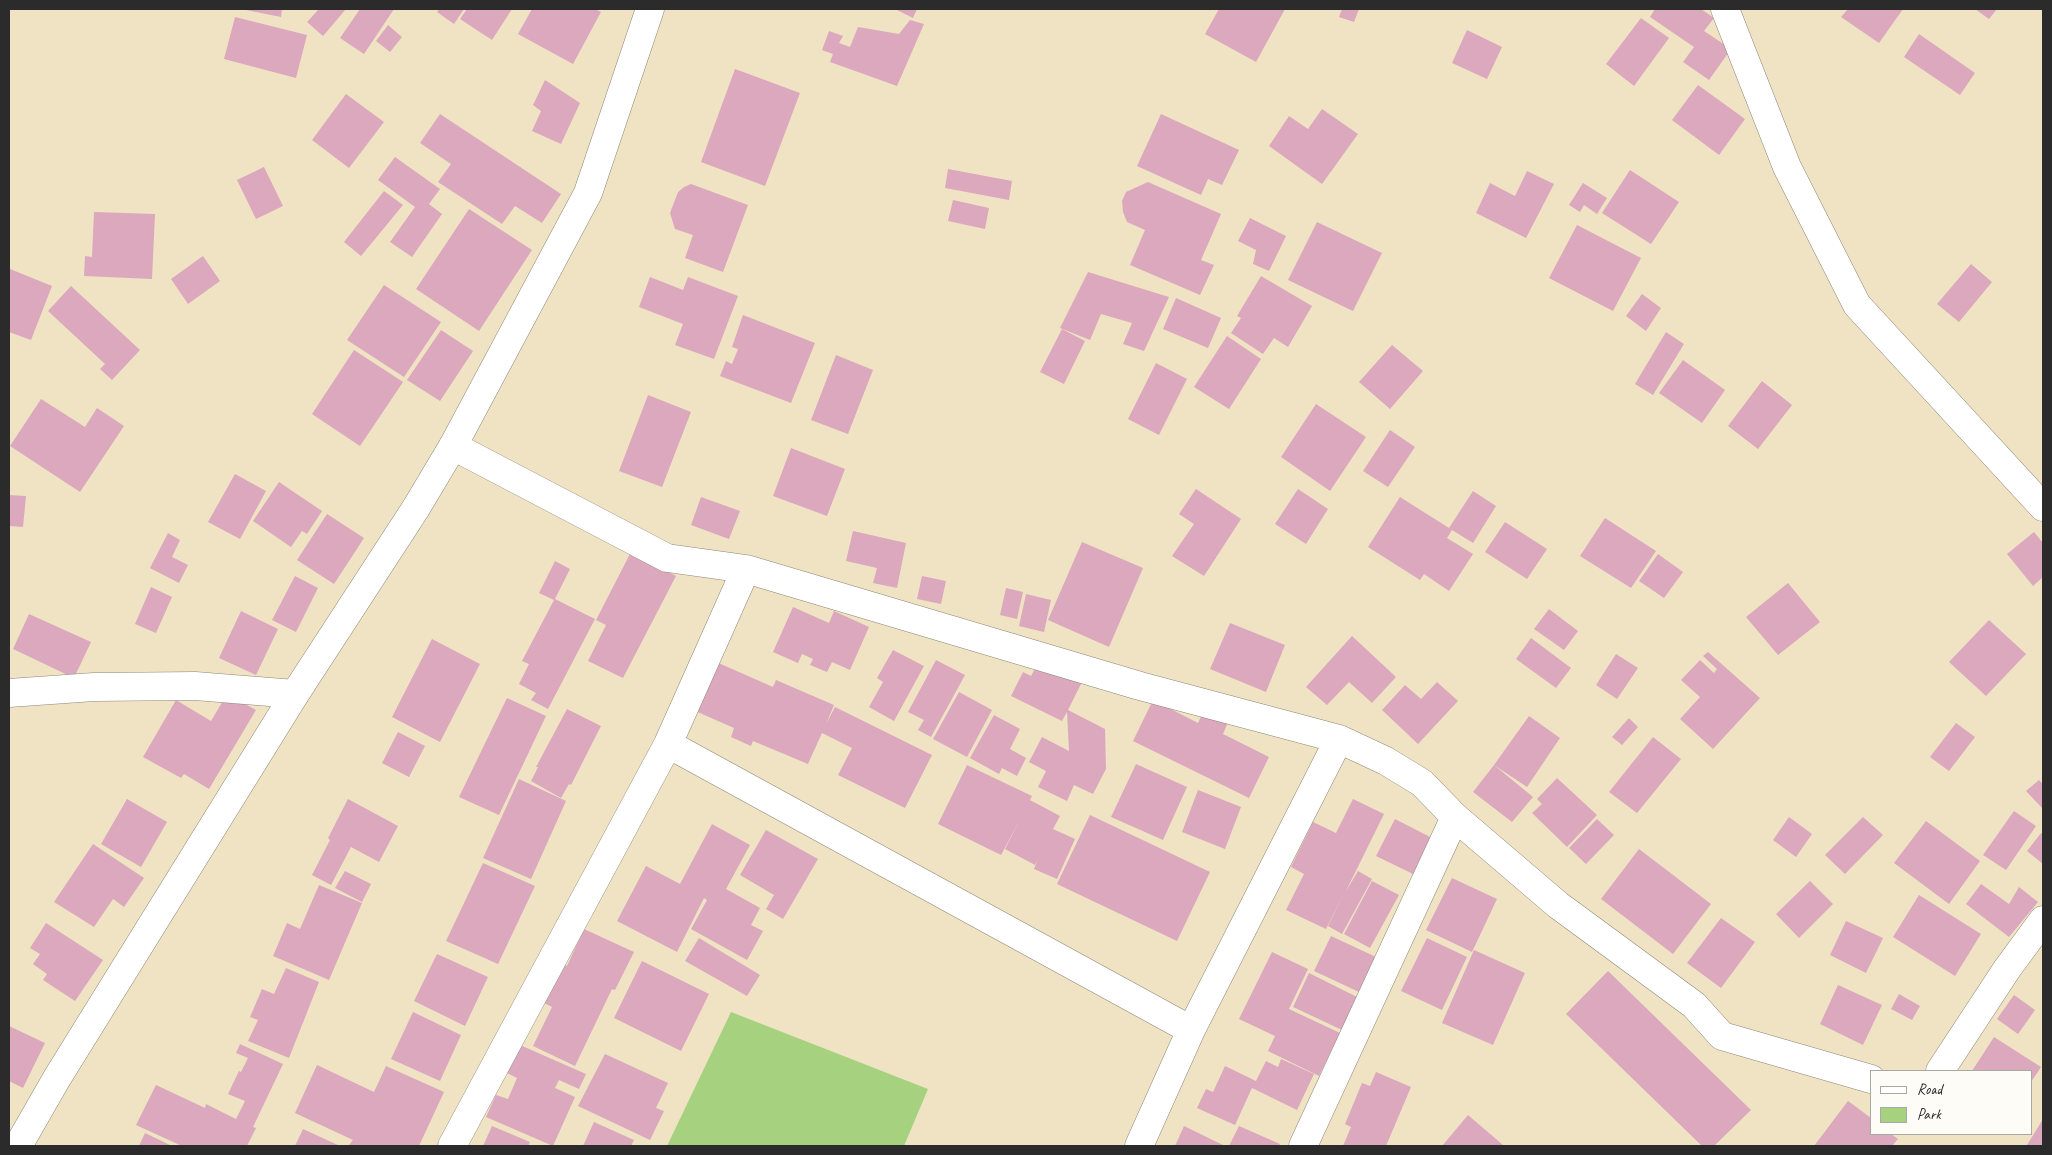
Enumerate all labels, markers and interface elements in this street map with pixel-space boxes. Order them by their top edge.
legend [1870,1070,2032,1135]
text: Road [1917,1080,1942,1099]
text: Park [1917,1105,1941,1124]

